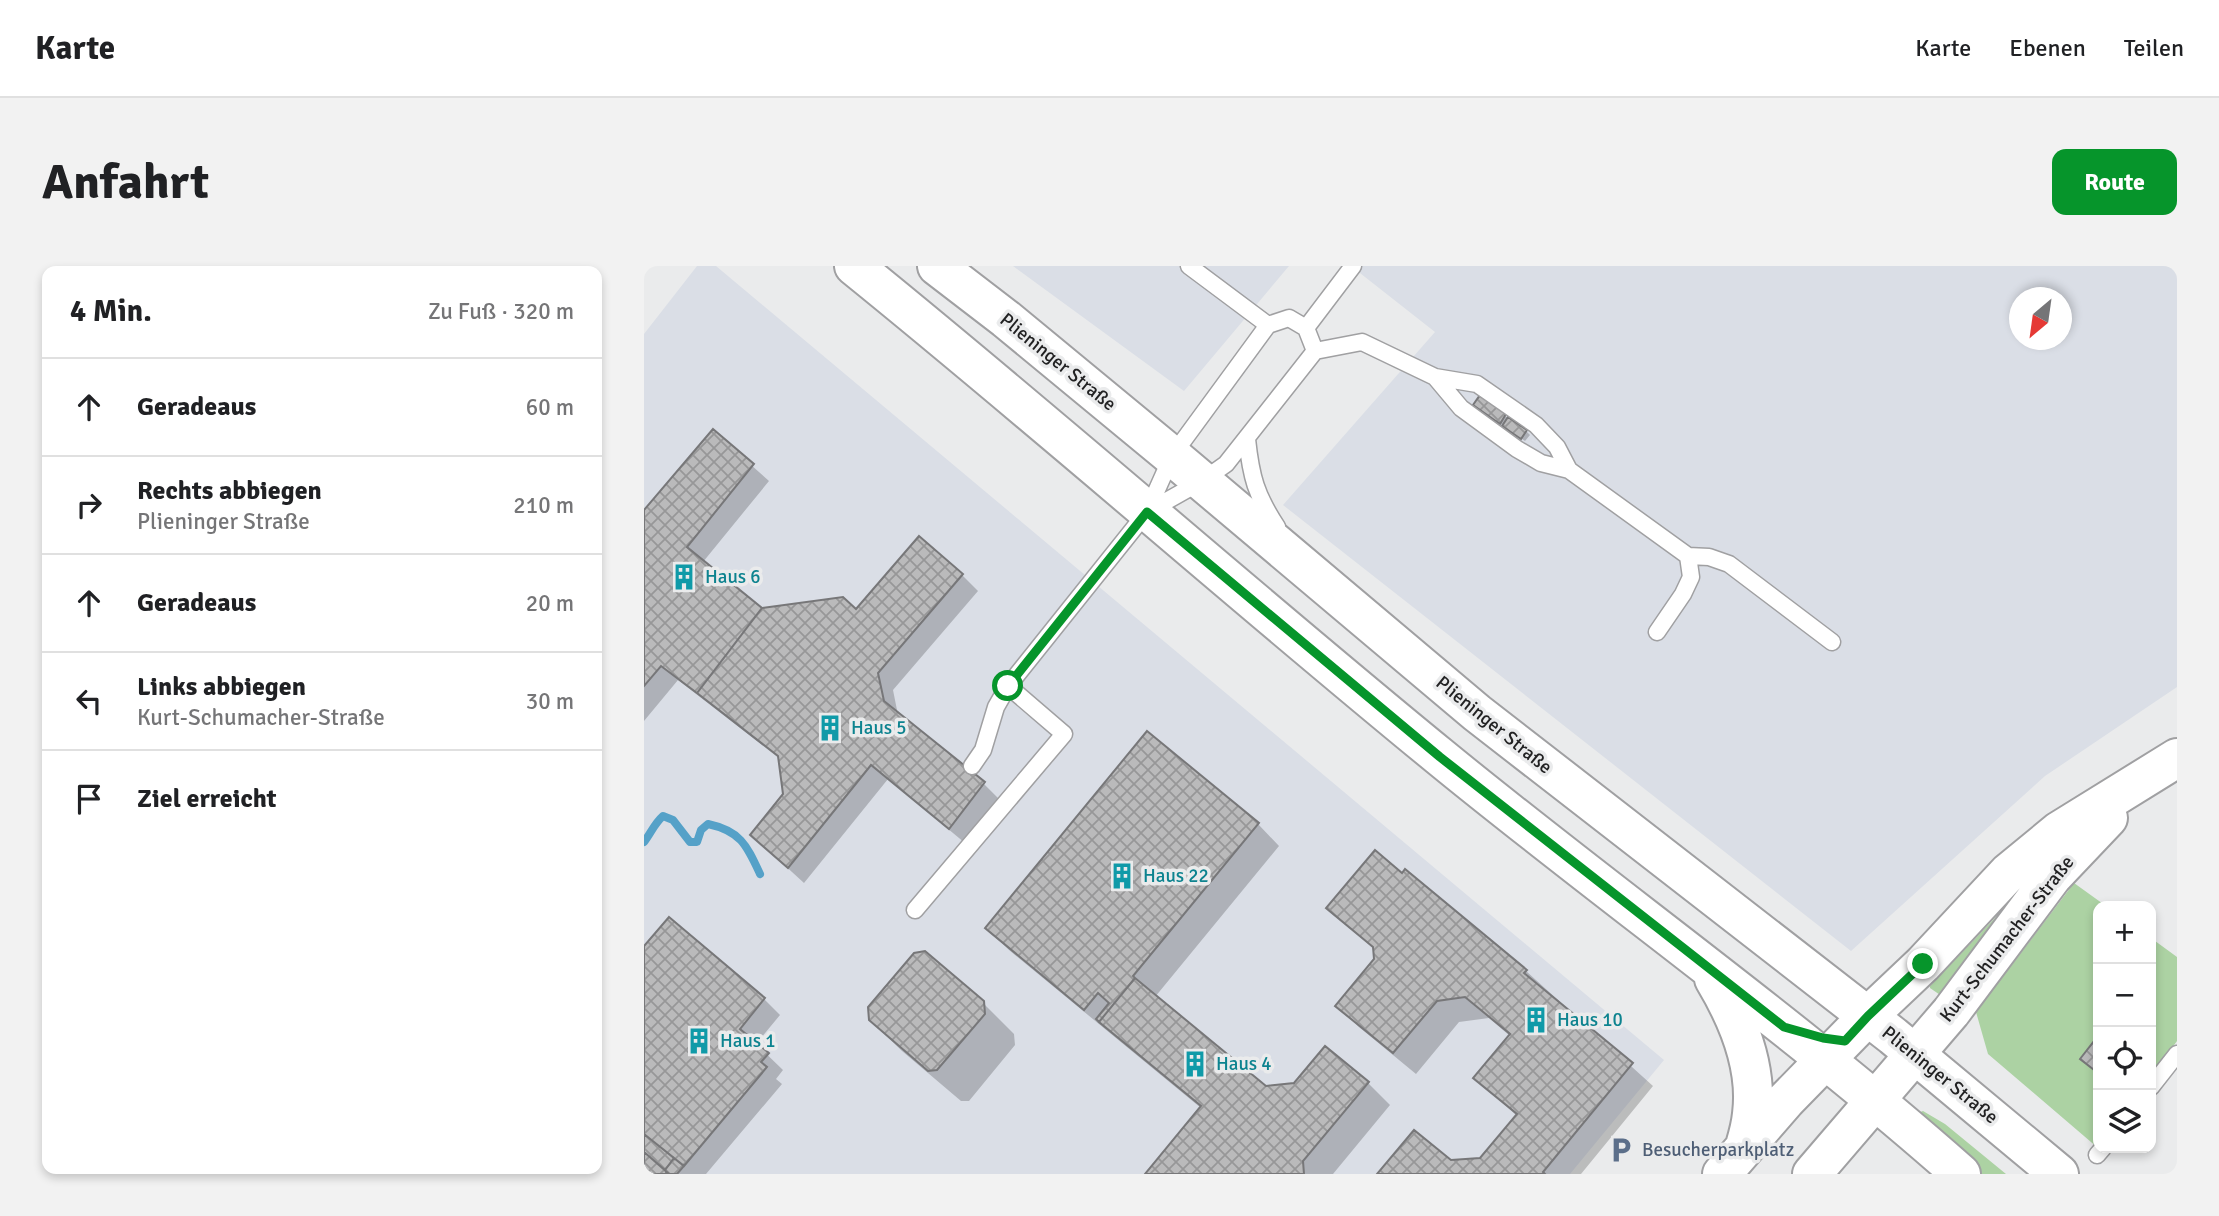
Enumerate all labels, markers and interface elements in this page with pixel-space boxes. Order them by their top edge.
text: Karte [35,28,115,69]
text: Karte [1915,33,1971,63]
text: Ebenen [2009,33,2086,63]
text: Teilen [2124,33,2184,63]
button: Route [2052,149,2177,215]
text: Anfahrt [42,152,209,212]
north arrow [2009,287,2072,350]
text: 4 Min. [70,293,152,330]
text: Zu Fuß · 320 m [428,297,574,326]
street label: Plieninger Straße [995,308,1121,416]
icon: ahead [70,388,108,426]
text: Geradeaus [137,391,256,423]
text: 60 m [526,393,574,422]
text: Rechts abbiegen [137,475,322,507]
icon: right [70,486,108,524]
text: 210 m [513,491,574,520]
text: Plieninger Straße [137,507,310,536]
building icon: Haus 6 [669,562,699,592]
place label: Haus 6 [705,565,761,589]
icon: ahead [70,584,108,622]
text: Geradeaus [137,587,256,619]
text: 20 m [526,589,574,618]
route start [992,670,1023,701]
text: Links abbiegen [137,671,306,703]
street label: Plieninger Straße [1431,671,1557,779]
icon: left [70,682,108,720]
text: 30 m [526,687,574,716]
text: Kurt-Schumacher-Straße [137,703,385,732]
building icon: Haus 5 [815,713,845,743]
place label: Haus 5 [851,716,907,740]
icon: arrive [70,780,108,818]
text: Ziel erreicht [137,783,277,815]
street label: Kurt-Schumacher-Straße [1935,851,2079,1027]
building icon: Haus 22 [1107,861,1137,891]
place label: Haus 22 [1143,864,1209,888]
map controls [2093,901,2156,1153]
button: + [2093,901,2156,964]
route end [1907,948,1938,979]
button: − [2093,964,2156,1027]
building icon: Haus 10 [1521,1005,1551,1035]
place label: Haus 10 [1557,1008,1623,1032]
street label: Plieninger Straße [1877,1021,2003,1129]
building icon: Haus 1 [684,1026,714,1056]
button: locate [2093,1027,2156,1090]
place label: Haus 1 [720,1029,776,1053]
building icon: Haus 4 [1180,1049,1210,1079]
place label: Haus 4 [1216,1052,1272,1076]
button: layers [2093,1090,2156,1153]
parking icon: Besucherparkplatz [1606,1135,1636,1165]
place label: Besucherparkplatz [1642,1138,1794,1162]

